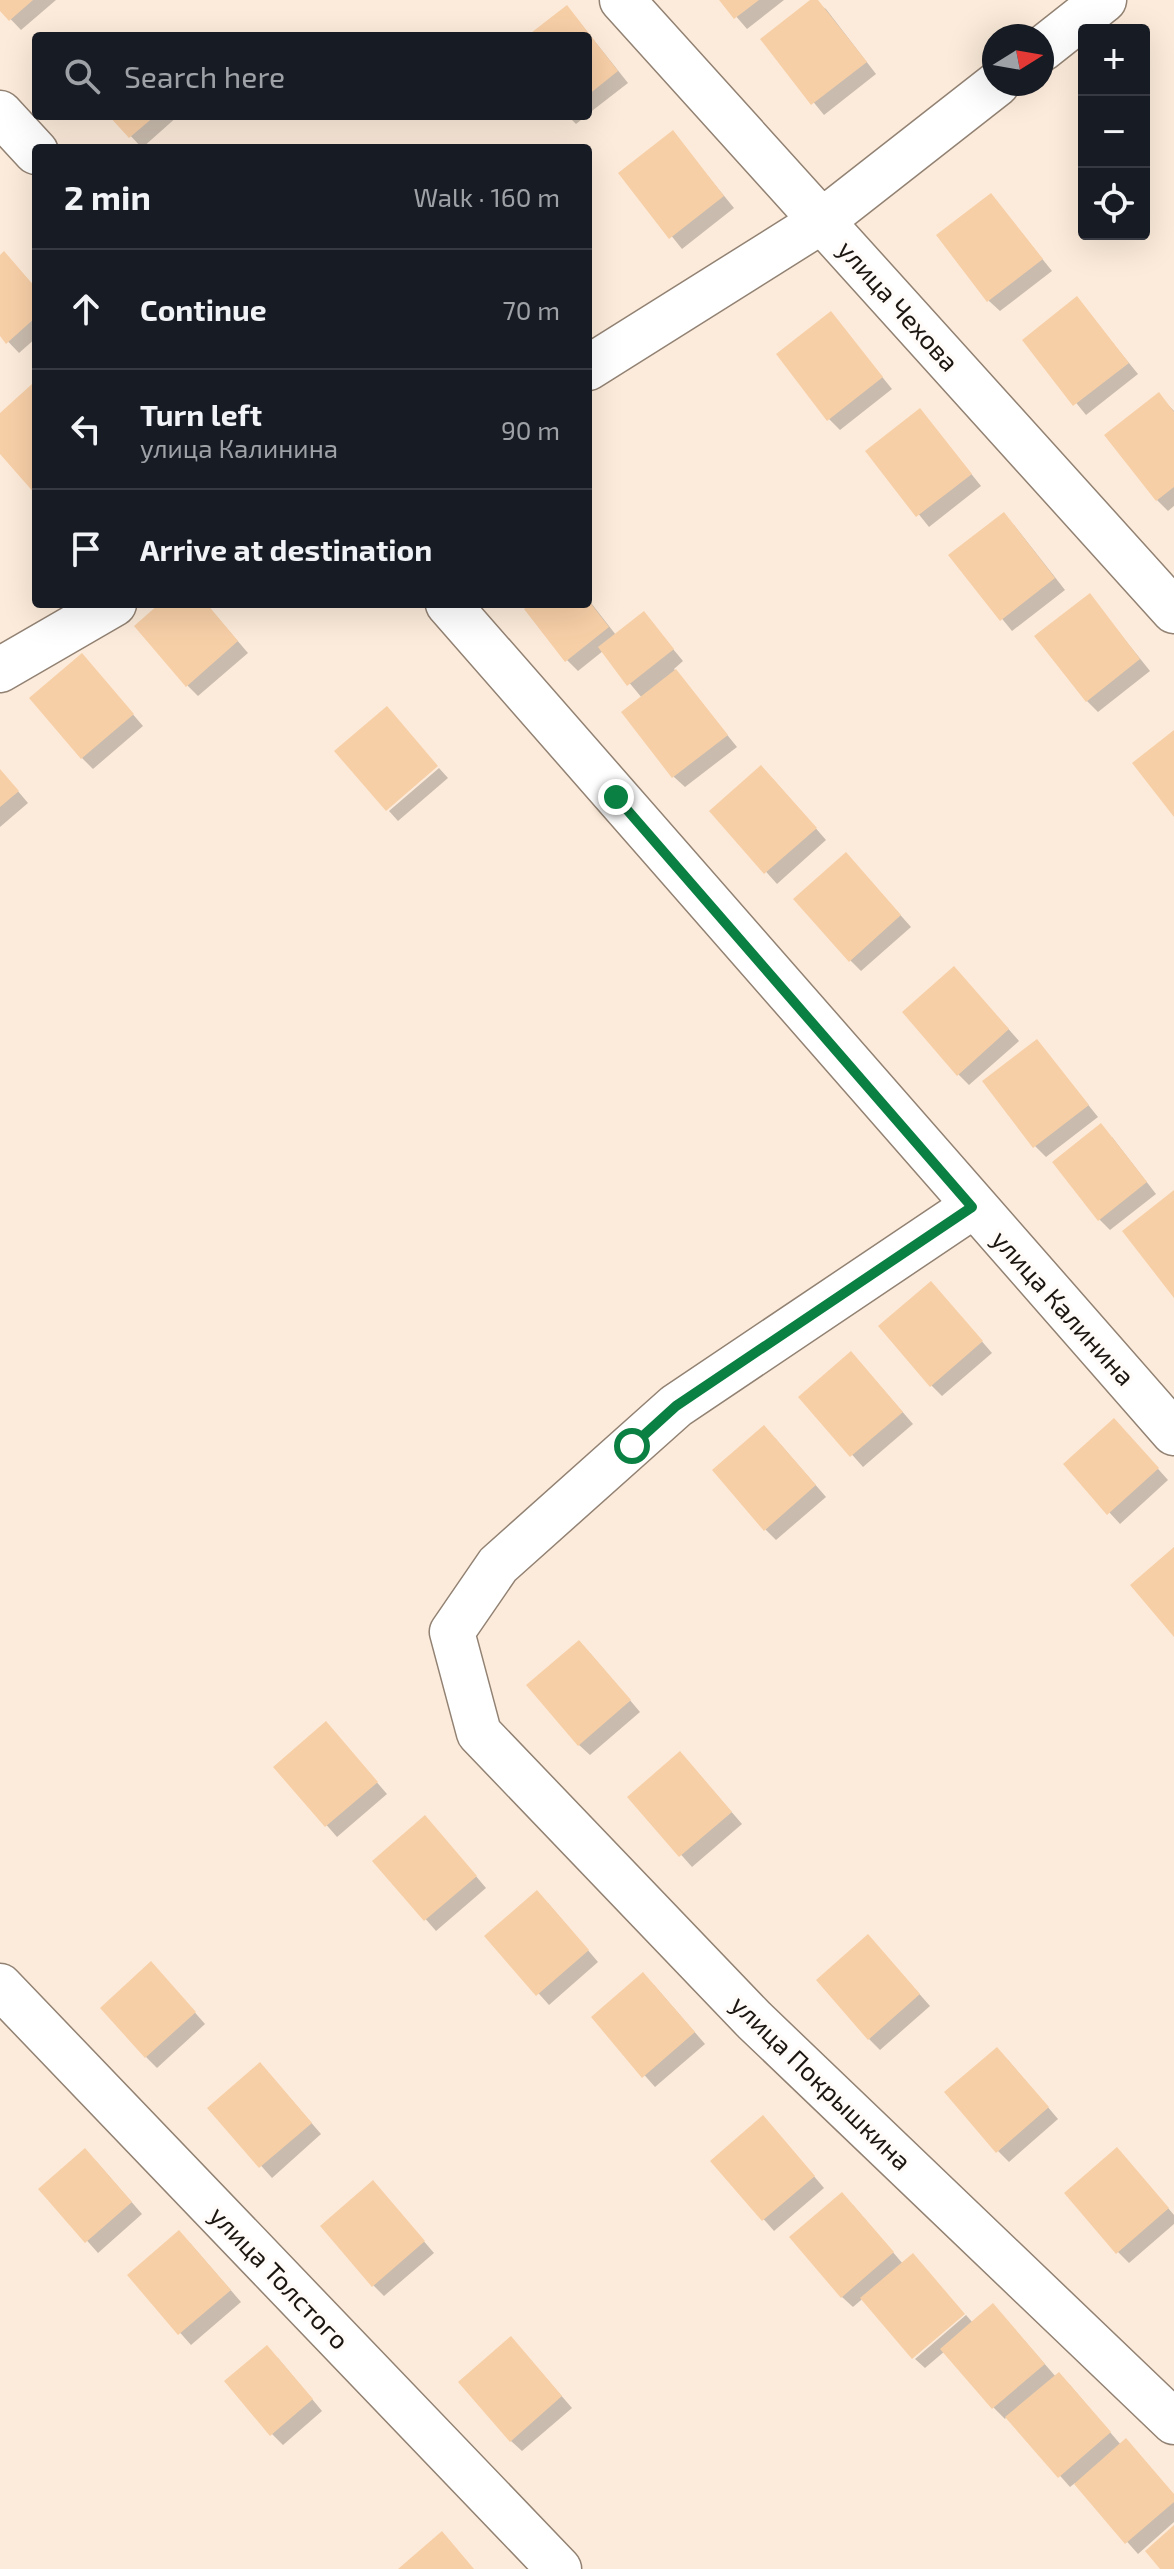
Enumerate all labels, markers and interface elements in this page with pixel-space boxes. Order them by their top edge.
north arrow [982,24,1054,96]
map controls [1078,24,1150,240]
button: + [1078,24,1150,96]
search box [32,32,592,120]
icon: search [60,54,104,98]
text: Search here [124,58,285,94]
button: − [1078,96,1150,168]
button: locate [1078,168,1150,240]
text: 2 min [64,176,151,217]
text: Walk · 160 m [413,181,560,212]
street label: улица Чехова [831,233,966,378]
icon: ahead [64,287,108,331]
text: Continue [140,291,267,327]
text: 70 m [502,294,560,325]
text: Turn left [140,396,262,432]
icon: left [64,407,108,451]
text: 90 m [501,414,560,445]
text: улица Калинина [140,432,338,463]
icon: arrive [64,527,108,571]
text: Arrive at destination [140,531,432,567]
route end [598,779,634,815]
street label: улица Калинина [986,1223,1142,1392]
route start [614,1428,650,1464]
street label: улица Покрышкина [725,1988,918,2177]
street label: улица Толстого [203,2199,356,2356]

